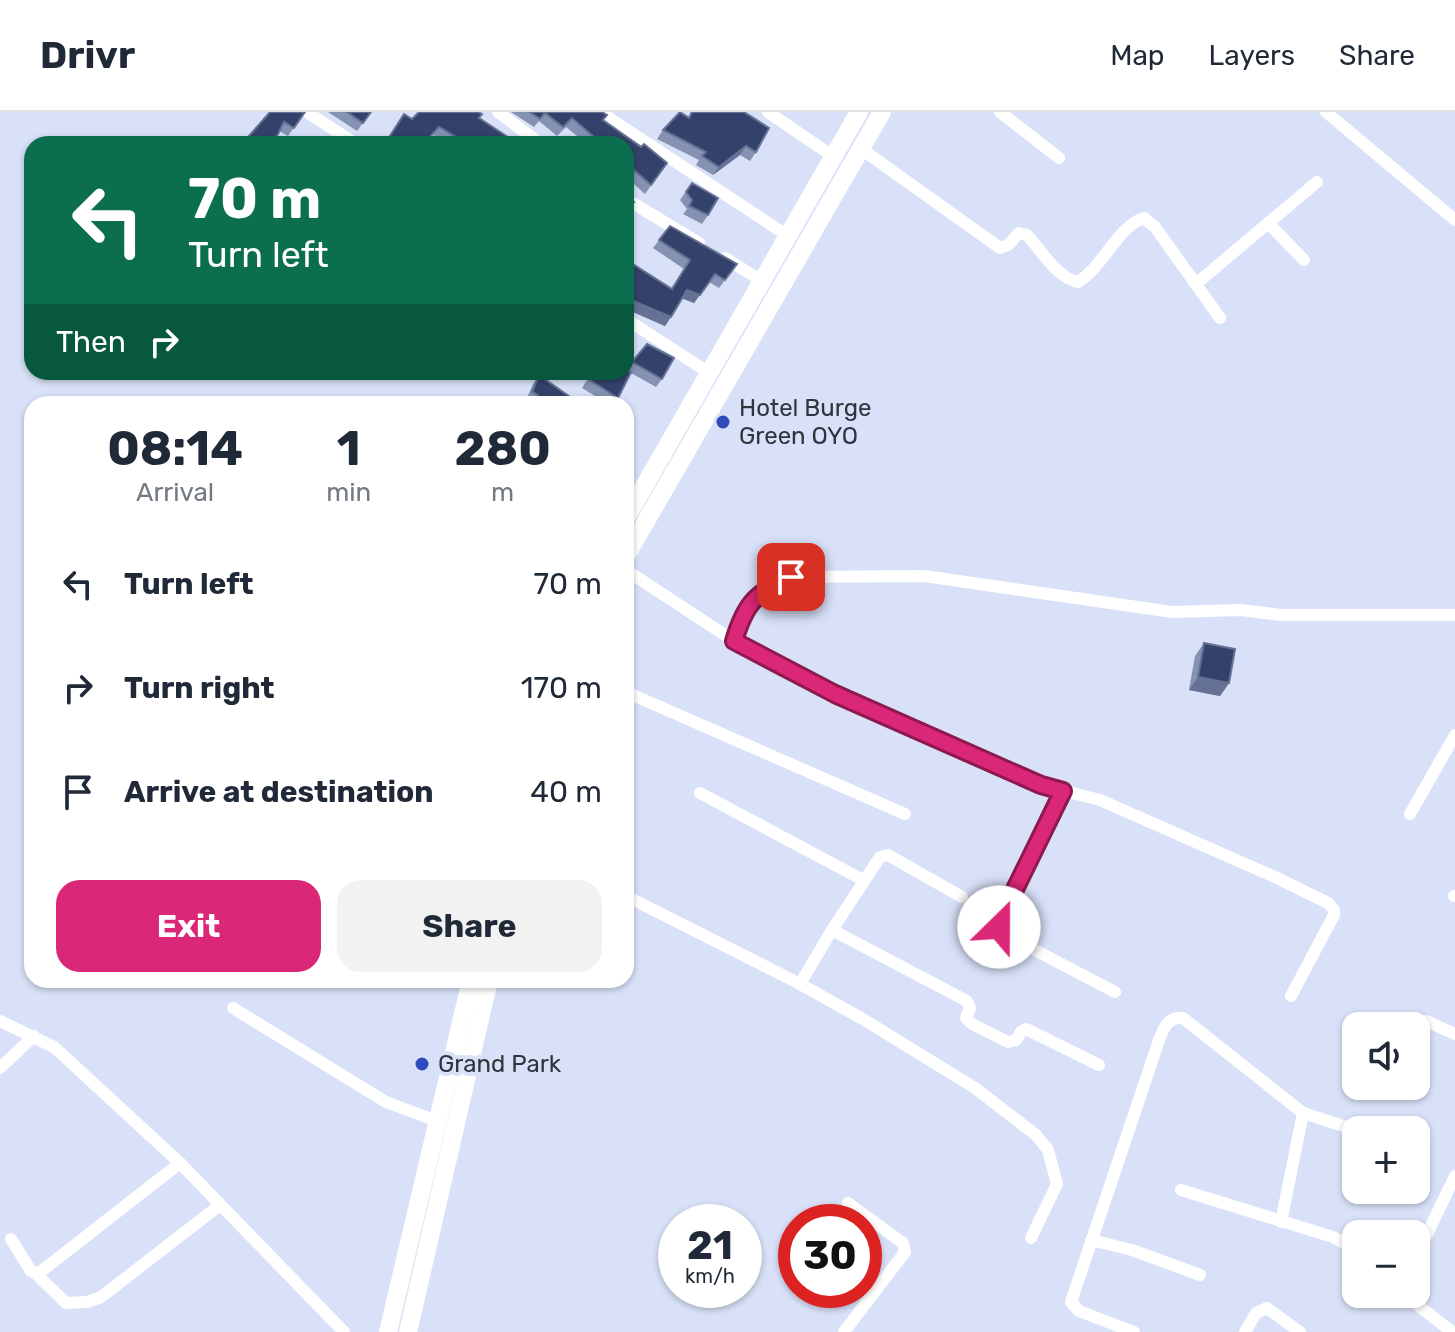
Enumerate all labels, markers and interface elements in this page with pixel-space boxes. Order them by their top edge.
text: Drivr [40,32,135,78]
text: Map [1110,39,1165,72]
text: Layers [1209,39,1295,72]
text: Share [1339,39,1415,72]
text: 70 m [188,166,321,232]
icon: left [56,168,160,272]
text: Turn left [188,233,329,276]
icon: right [142,320,186,364]
text: Then [56,324,126,360]
place label: Hotel Burge Green OYO [739,394,871,450]
marker: Hotel Burge Green OYO [714,413,732,431]
text: 08:14 [107,420,243,477]
text: 1 [337,420,361,477]
text: 280 [454,420,551,477]
text: Arrival [136,477,214,508]
text: min [326,477,371,508]
text: m [491,477,514,508]
pin [757,543,825,611]
icon: arrive [769,555,813,599]
icon: left [56,562,100,606]
text: Turn left [124,566,254,602]
text: 70 m [534,566,602,602]
icon: right [56,666,100,710]
text: Turn right [124,670,275,706]
text: 170 m [521,670,602,706]
icon: arrive [56,770,100,814]
text: Arrive at destination [124,774,434,810]
text: 40 m [530,774,602,810]
button: Exit [56,880,321,972]
button: Share [337,880,602,972]
position arrow [957,885,1041,969]
map controls [1342,1012,1430,1308]
button: sound [1342,1012,1430,1100]
place label: Grand Park [438,1050,562,1078]
marker: Grand Park [413,1055,431,1073]
button: + [1342,1116,1430,1204]
speed limit sign: 30 [778,1204,882,1308]
button: − [1342,1220,1430,1308]
text: 21 [687,1222,733,1269]
text: km/h [685,1264,735,1288]

